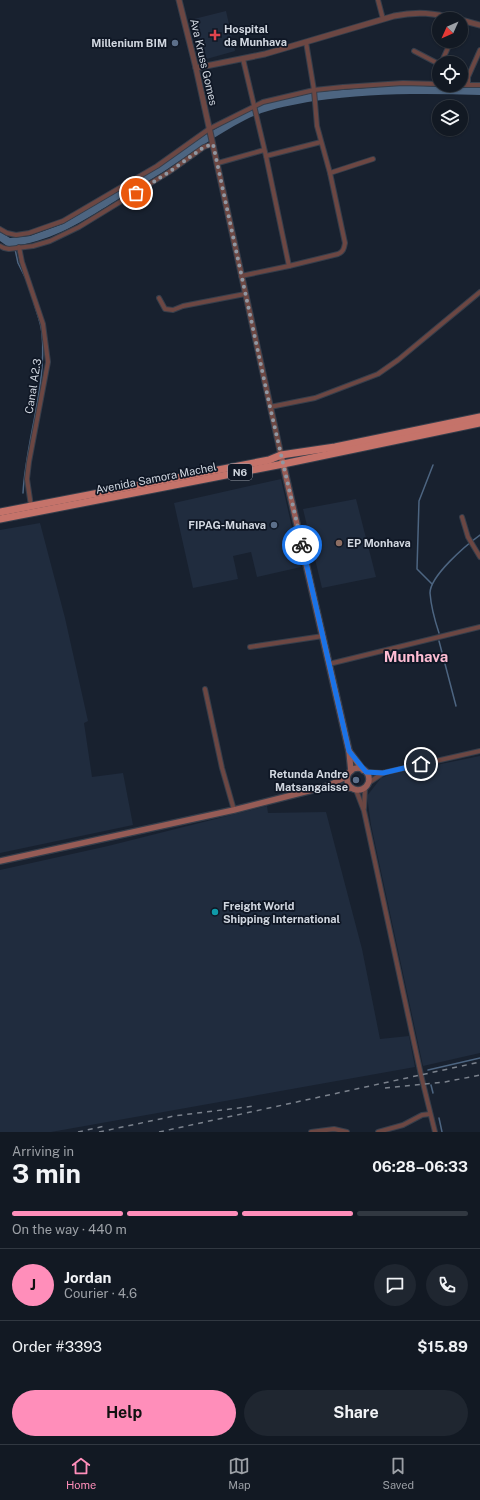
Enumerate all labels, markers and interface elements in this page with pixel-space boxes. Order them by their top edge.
north arrow [432,12,468,48]
map controls [432,12,468,136]
street label: Ava Kruss Gomes [188,17,220,107]
place label: Hospital da Munhava [224,23,287,48]
marker: Hospital da Munhava [209,29,221,41]
place label: Millenium BIM [91,37,167,49]
marker: Millenium BIM [170,38,180,48]
button: locate [432,56,468,92]
button: layers [432,100,468,136]
pin [119,176,153,210]
icon: bag [125,182,147,204]
street label: Canal A2.3 [23,357,43,414]
street label: Avenida Samora Machel [95,460,217,496]
road number: N6 [228,464,252,480]
place label: FIPAG-Muhava [188,519,266,531]
marker: FIPAG-Muhava [269,520,279,530]
courier [282,525,322,565]
icon: bike [291,534,313,556]
place label: EP Monhava [347,537,411,549]
marker: EP Monhava [334,538,344,548]
district label: Munhava [384,648,448,665]
pin [404,747,438,781]
icon: home [410,753,432,775]
place label: Retunda Andre Matsangaisse [269,768,348,793]
marker: Retunda Andre Matsangaisse [351,775,361,785]
place label: Freight World Shipping International [223,900,340,925]
marker: Freight World Shipping International [210,907,220,917]
text: Arriving in [12,1144,74,1159]
text: 3 min [12,1158,81,1189]
text: 06:28–06:33 [372,1158,468,1175]
text: On the way · 440 m [12,1222,127,1237]
button: chat [374,1264,416,1306]
button: phone [426,1264,468,1306]
text: Jordan [64,1269,111,1286]
text: J [30,1276,36,1293]
text: Courier · 4.6 [64,1286,137,1301]
text: Order #3393 [12,1338,102,1355]
text: $15.89 [417,1338,468,1355]
button: Help [12,1390,236,1436]
button: Share [244,1390,468,1436]
tab: Home [66,1455,96,1491]
tab: Map [228,1455,251,1491]
tab: Saved [383,1455,414,1491]

